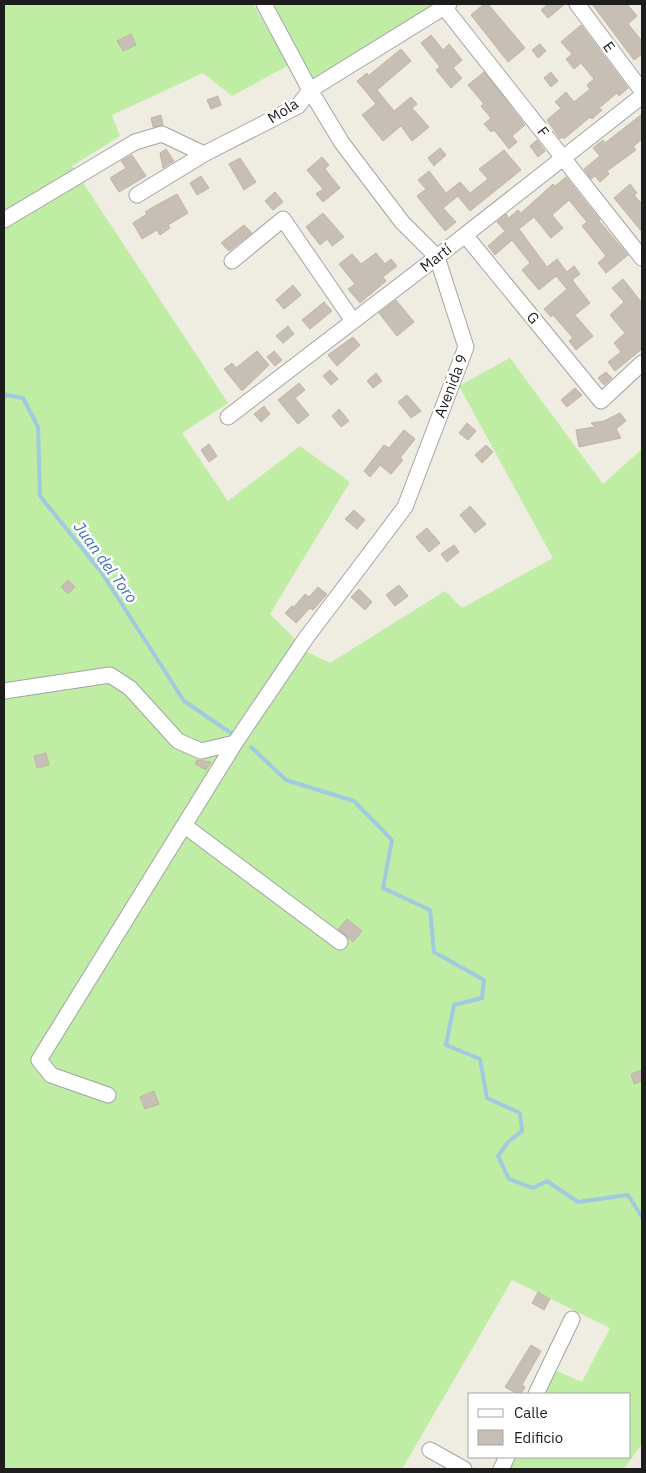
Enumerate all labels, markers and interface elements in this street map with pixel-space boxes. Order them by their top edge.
street label: E [599,37,620,56]
street label: Mola [264,94,302,127]
street label: F [533,123,553,141]
street label: Martí [416,239,455,276]
street label: G [523,308,544,328]
street label: Avenida 9 [430,351,471,420]
water label: Juan del Toro [70,517,142,607]
legend [468,1393,631,1458]
text: Calle [514,1403,548,1422]
text: Edificio [514,1428,563,1447]

